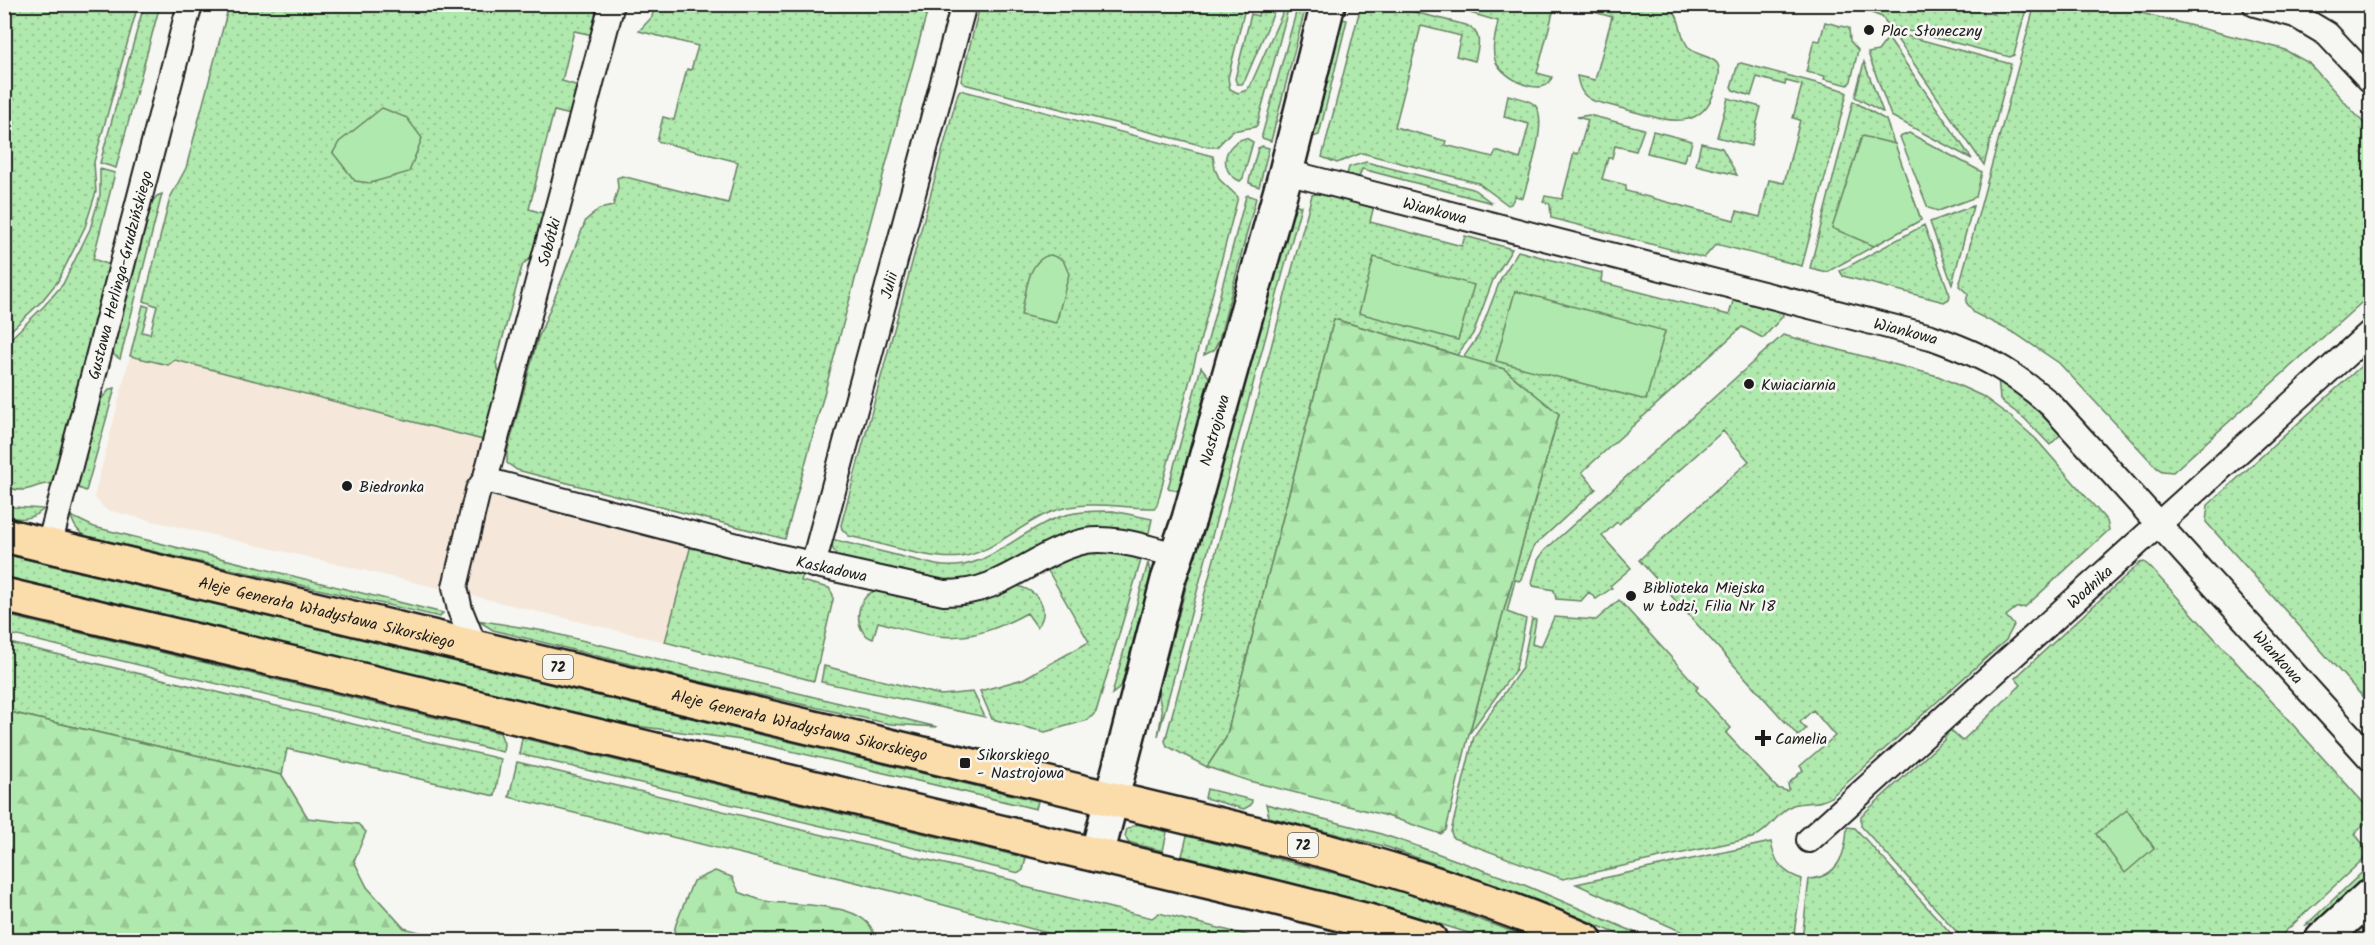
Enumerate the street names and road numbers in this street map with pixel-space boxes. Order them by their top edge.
street label: Gustawa Herlinga-Grudzińskiego [82,168,160,383]
street label: Wiankowa [1400,191,1470,232]
street label: Sobótki [532,214,569,269]
street label: Julii [874,268,906,302]
street label: Wiankowa [1871,312,1941,353]
street label: Nastrojowa [1193,392,1237,469]
street label: Kaskadowa [794,550,870,590]
street label: Wodnika [2062,560,2119,615]
street label: Aleje Generała Władysława Sikorskiego [196,571,457,656]
street label: Wiankowa [2246,625,2309,690]
road number: 72 [543,655,573,679]
street label: Aleje Generała Władysława Sikorskiego [669,684,930,769]
road number: 72 [1288,833,1318,857]

